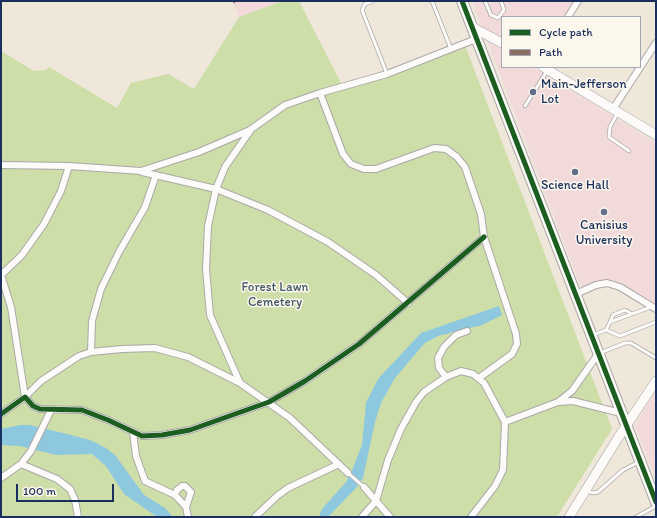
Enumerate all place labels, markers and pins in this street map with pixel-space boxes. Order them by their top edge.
place label: Main-Jefferson Lot [541,77,627,108]
marker: Main-Jefferson Lot [528,87,538,97]
marker: Science Hall [570,167,580,177]
place label: Science Hall [541,178,609,194]
marker: Canisius University [599,207,609,217]
place label: Canisius University [576,218,632,249]

